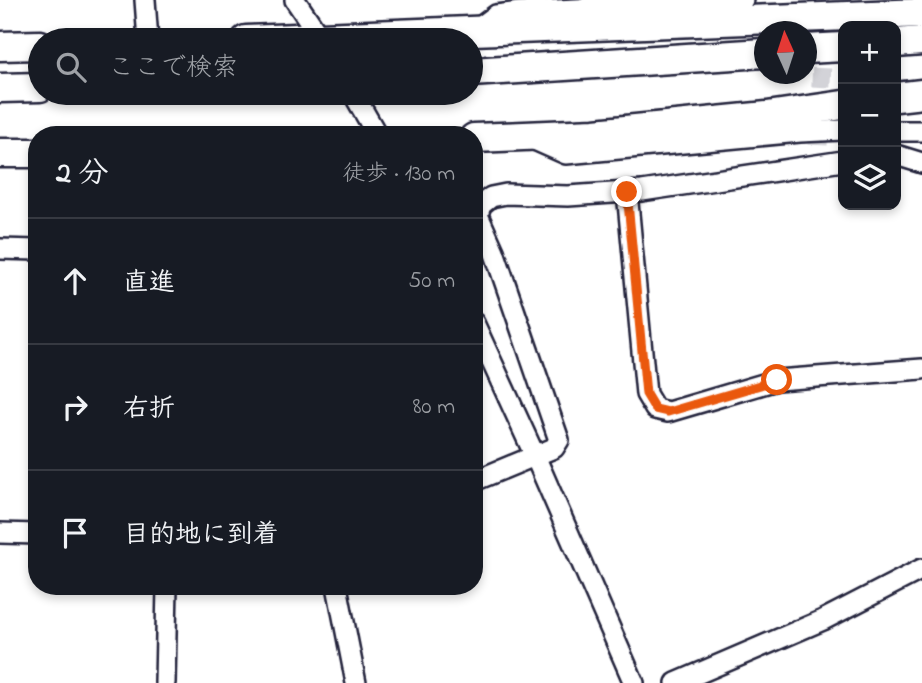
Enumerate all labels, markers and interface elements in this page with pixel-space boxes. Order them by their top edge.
north arrow [754,21,817,84]
map controls [838,21,901,210]
button: + [838,21,901,84]
search box [28,28,483,105]
icon: search [52,48,90,86]
text: ここで検索 [108,50,238,88]
button: − [838,84,901,147]
button: layers [838,147,901,210]
text: 2 分 [56,153,108,197]
text: 徒歩 · 130 m [342,158,455,191]
route end [611,176,642,207]
icon: ahead [56,262,94,300]
text: 直進 [123,265,175,303]
text: 50 m [408,265,455,298]
route start [761,364,792,395]
icon: right [56,388,94,426]
text: 右折 [123,391,175,429]
text: 80 m [413,391,455,424]
icon: arrive [56,514,94,552]
text: 目的地に到着 [123,517,279,555]

